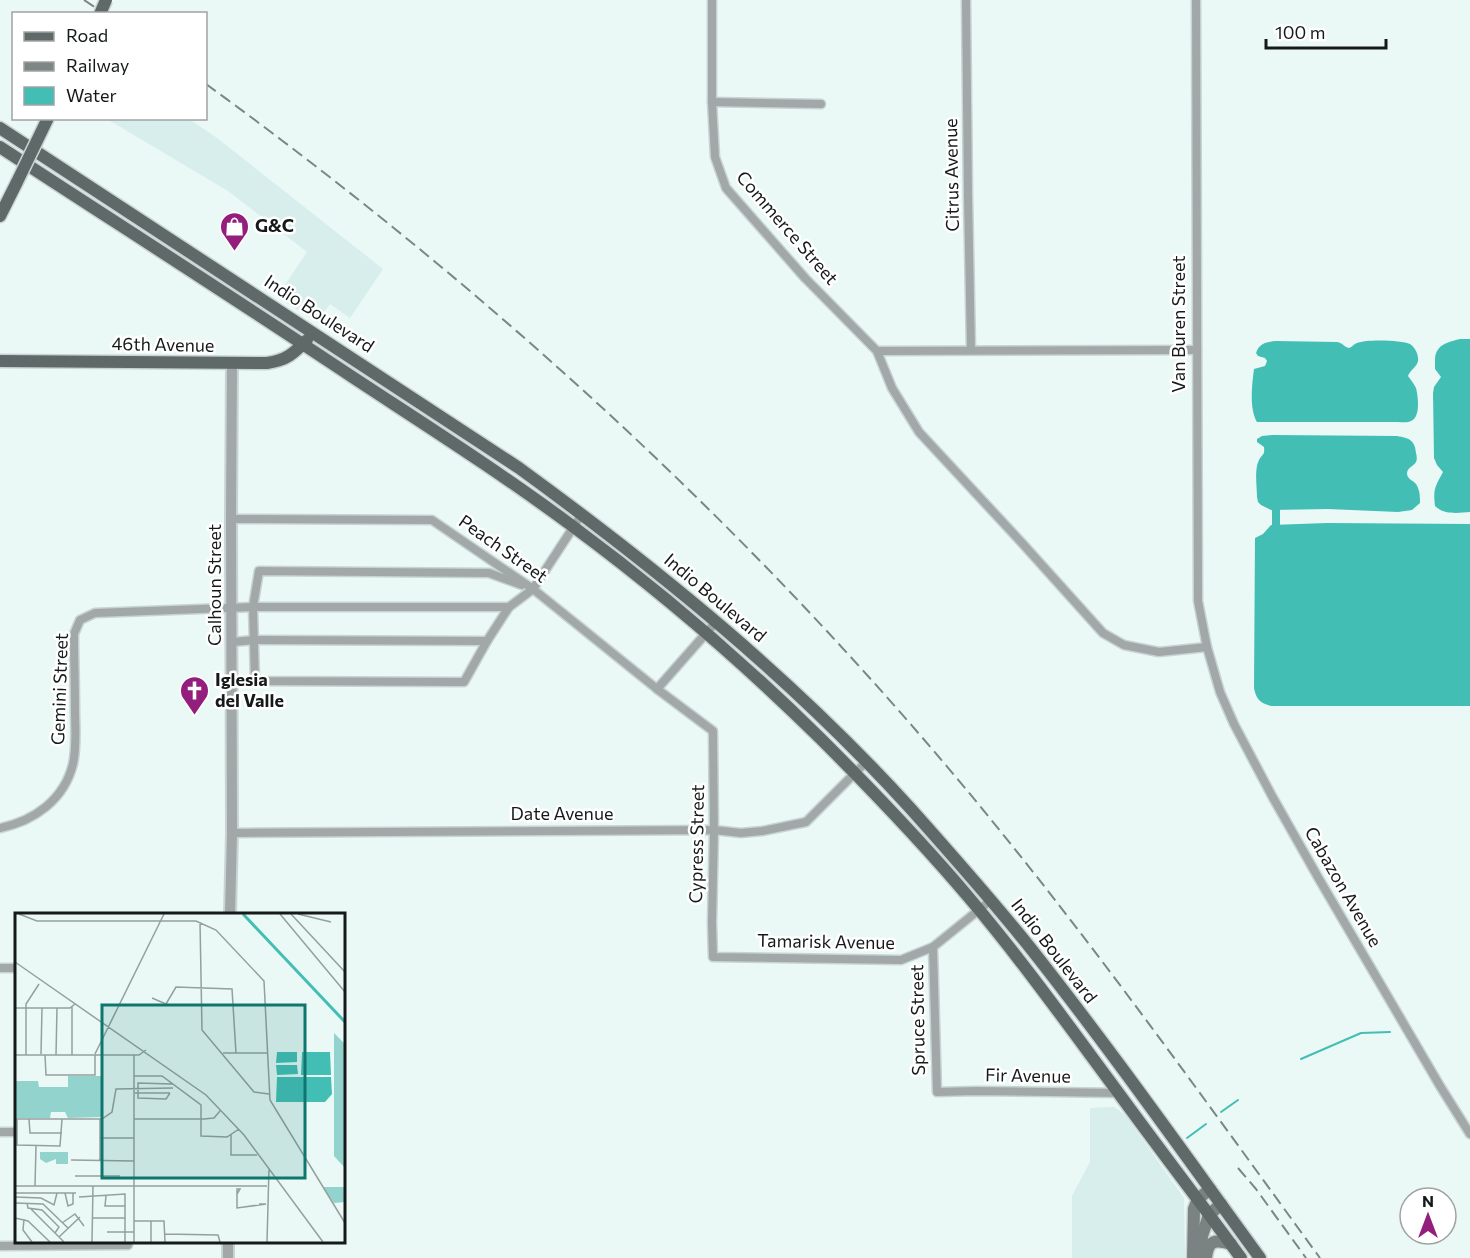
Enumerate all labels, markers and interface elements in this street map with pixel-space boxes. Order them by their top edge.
legend [12,12,207,120]
scale bar [1266,12,1386,50]
text: 100 m [1275,21,1325,43]
text: Road [66,24,108,46]
text: Railway [66,54,129,76]
text: Water [66,84,117,106]
street label: Citrus Avenue [939,118,963,232]
street label: Commerce Street [732,166,843,289]
shop icon: G&C [218,210,250,252]
place label: G&C [255,214,294,236]
street label: Van Buren Street [1167,255,1189,393]
street label: Indio Boulevard [260,269,379,357]
street label: 46th Avenue [111,332,215,356]
street label: Peach Street [455,510,552,587]
street label: Calhoun Street [203,524,225,646]
street label: Indio Boulevard [660,548,771,646]
street label: Gemini Street [46,632,72,745]
place label: Iglesia del Valle [215,668,284,711]
church icon: Iglesia del Valle [178,674,210,716]
street label: Cypress Street [684,784,708,904]
street label: Date Avenue [511,802,613,824]
street label: Cabazon Avenue [1301,822,1387,951]
street label: Indio Boulevard [1007,894,1102,1007]
inset map [15,913,345,1243]
street label: Tamarisk Avenue [757,929,895,953]
street label: Spruce Street [905,964,929,1076]
street label: Fir Avenue [985,1063,1071,1087]
north arrow [1398,1186,1458,1246]
text: N [1422,1191,1434,1210]

